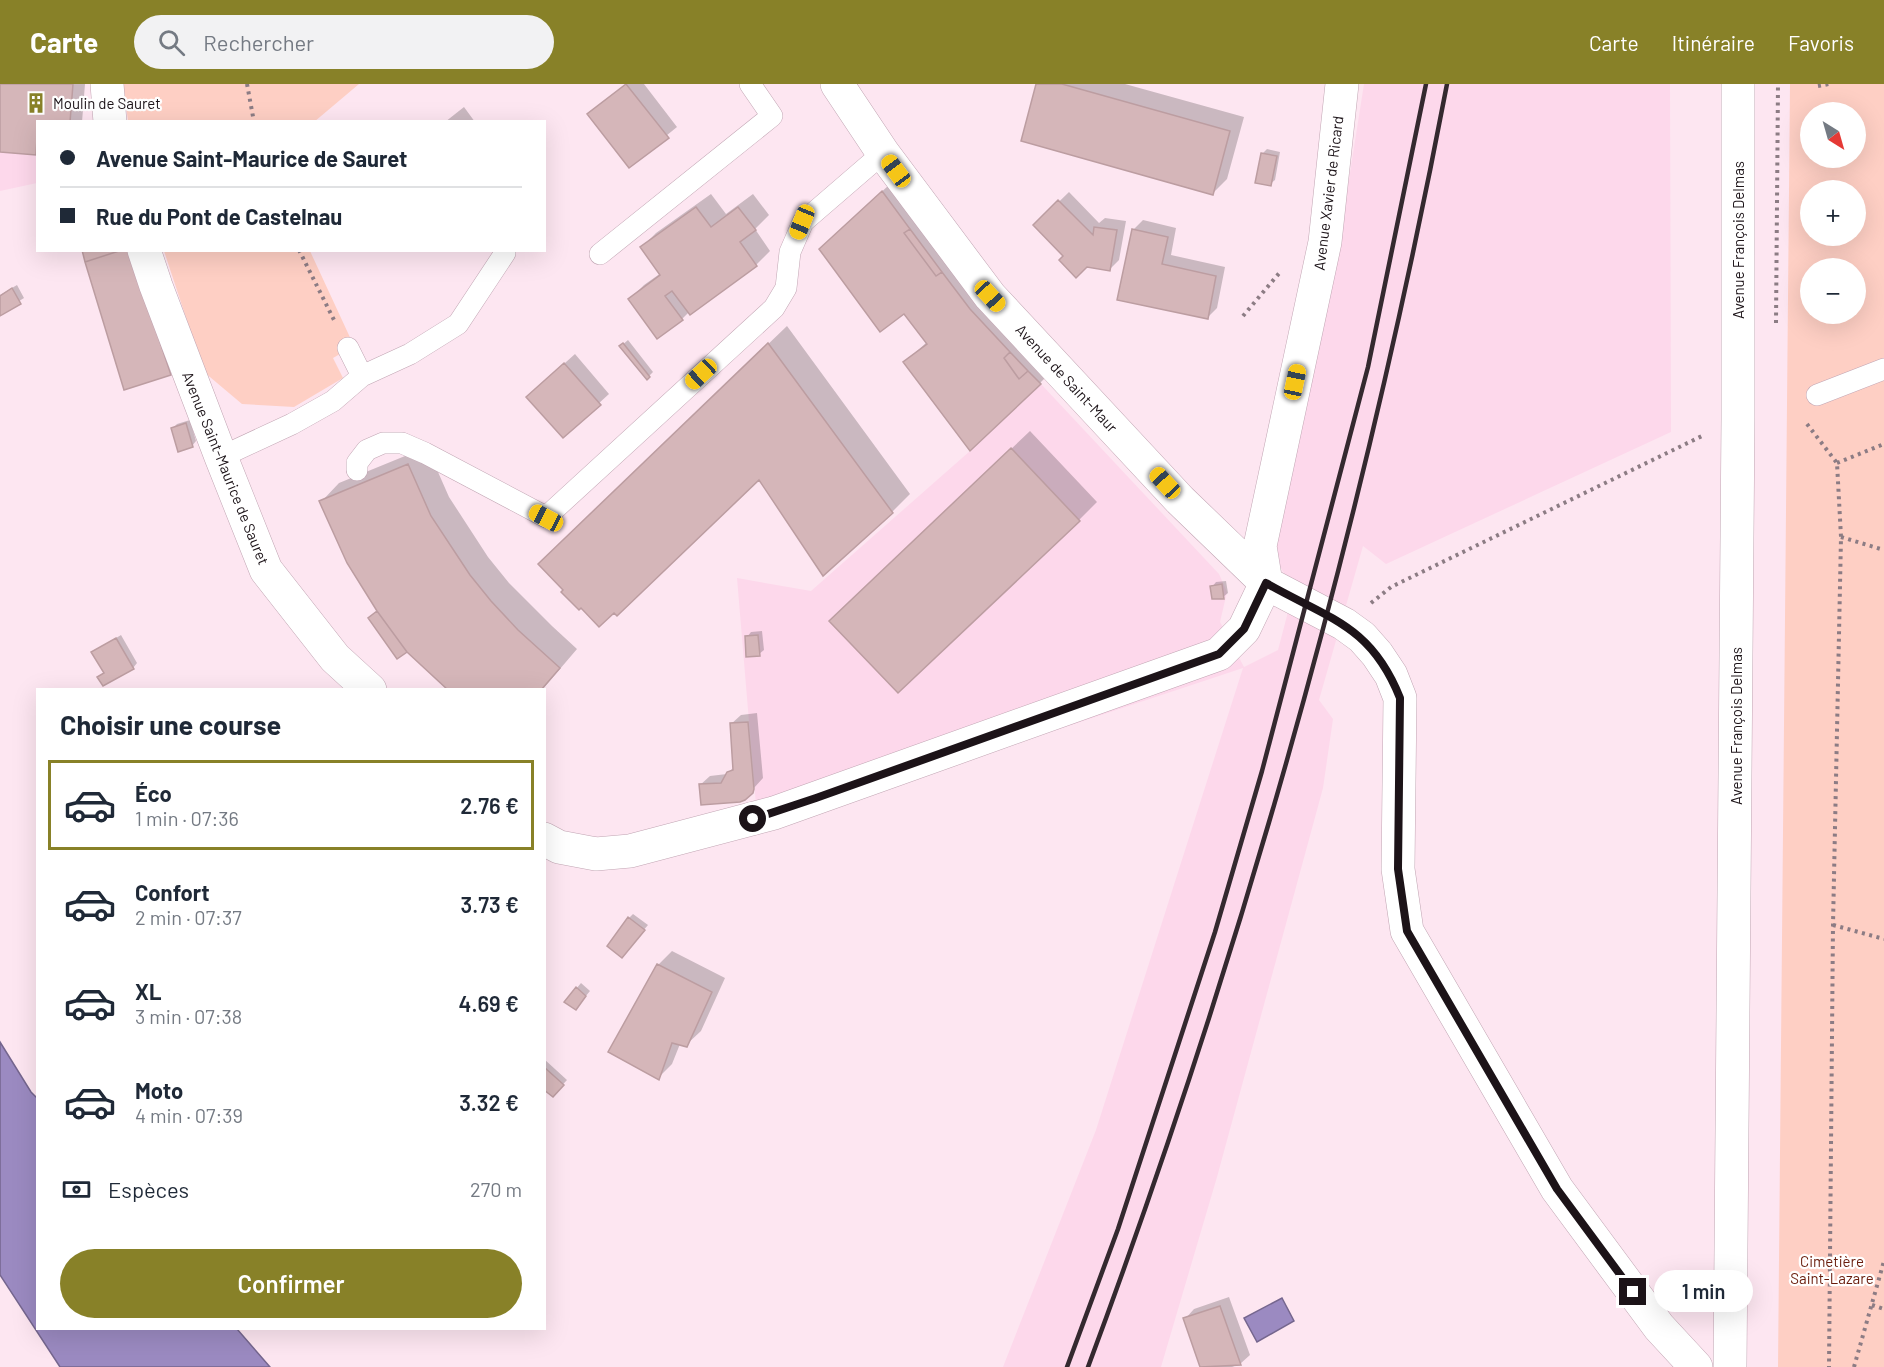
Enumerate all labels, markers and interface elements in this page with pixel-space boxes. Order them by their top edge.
search box [134,15,554,69]
text: Carte [30,25,98,59]
icon: search [155,26,188,59]
text: Rechercher [203,29,314,55]
text: Carte [1589,30,1639,55]
text: Itinéraire [1672,30,1755,55]
text: Favoris [1788,30,1854,55]
building icon: Moulin de Sauret [24,91,48,115]
place label: Moulin de Sauret [53,94,161,112]
north arrow [1800,102,1866,168]
map controls [1800,102,1866,324]
street label: Avenue Xavier de Ricard [1310,115,1346,271]
text: Avenue Saint-Maurice de Sauret [96,145,407,171]
car [878,151,914,191]
street label: Avenue François Delmas [1729,161,1747,319]
button: + [1800,180,1866,246]
car [787,202,817,242]
text: Rue du Pont de Castelnau [96,203,342,229]
button: − [1800,258,1866,324]
car [971,277,1009,315]
street label: Avenue de Saint-Maur [1012,320,1122,436]
car [682,355,720,393]
car [1282,363,1308,401]
street label: Avenue Saint-Maurice de Sauret [179,369,273,567]
car [1146,464,1184,502]
car [526,502,566,534]
street label: Avenue François Delmas [1727,647,1745,805]
text: Choisir une course [60,708,281,740]
icon: car [63,778,117,832]
text: Éco [135,780,172,806]
text: 2.76 € [460,792,519,818]
route start [739,805,766,832]
text: 1 min · 07:36 [135,806,239,830]
icon: car [63,877,117,931]
text: Confort [135,879,210,905]
text: 3.73 € [461,891,519,917]
text: 2 min · 07:37 [135,905,242,929]
icon: car [63,976,117,1030]
text: XL [135,978,161,1004]
text: 4.69 € [459,990,519,1016]
text: 3 min · 07:38 [135,1004,242,1028]
icon: car [63,1075,117,1129]
text: Moto [135,1077,183,1103]
text: 3.32 € [459,1089,519,1115]
text: 4 min · 07:39 [135,1103,243,1127]
icon: cash [60,1173,93,1206]
text: Espèces [108,1176,189,1202]
text: 270 m [470,1177,522,1201]
button: Confirmer [60,1249,522,1318]
park label: Cimetière Saint-Lazare [1790,1252,1874,1287]
callout: 1 min [1654,1271,1753,1313]
route end [1619,1278,1646,1305]
text: 1 min [1682,1279,1725,1303]

